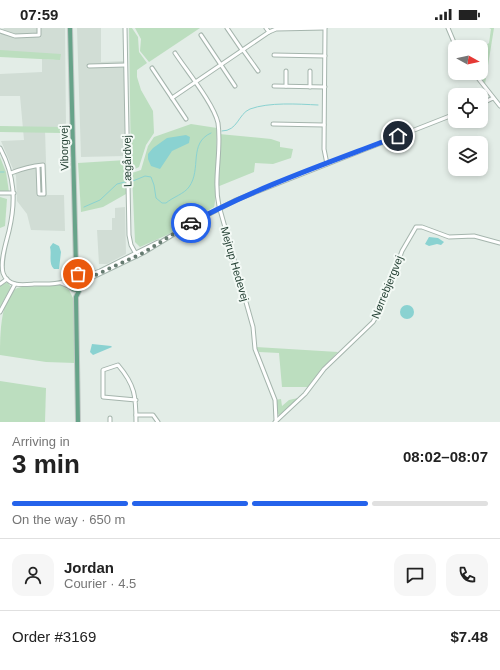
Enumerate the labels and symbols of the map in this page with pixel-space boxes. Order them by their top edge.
north arrow [448,40,488,80]
pin [381,119,415,153]
street label: Viborgvej [58,125,70,171]
street label: Lægårdvej [121,135,133,187]
courier [171,203,211,243]
street label: Mejrup Hedevej [219,225,251,303]
street label: Nørrebjergvej [369,254,405,320]
pin [61,257,95,291]

